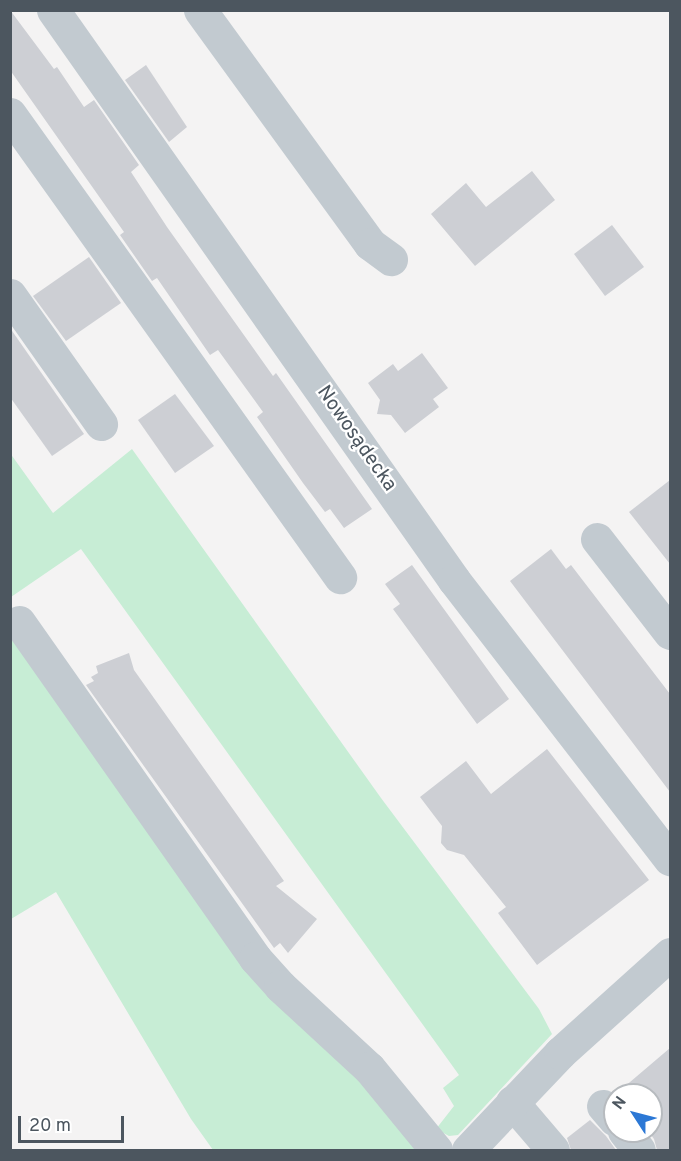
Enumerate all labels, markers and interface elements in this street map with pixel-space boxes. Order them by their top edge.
street label: Nowosądecka [311,382,401,496]
north arrow [603,1083,663,1143]
text: N [609,1093,632,1114]
scale bar [21,1104,128,1142]
text: 20 m [29,1115,71,1138]

